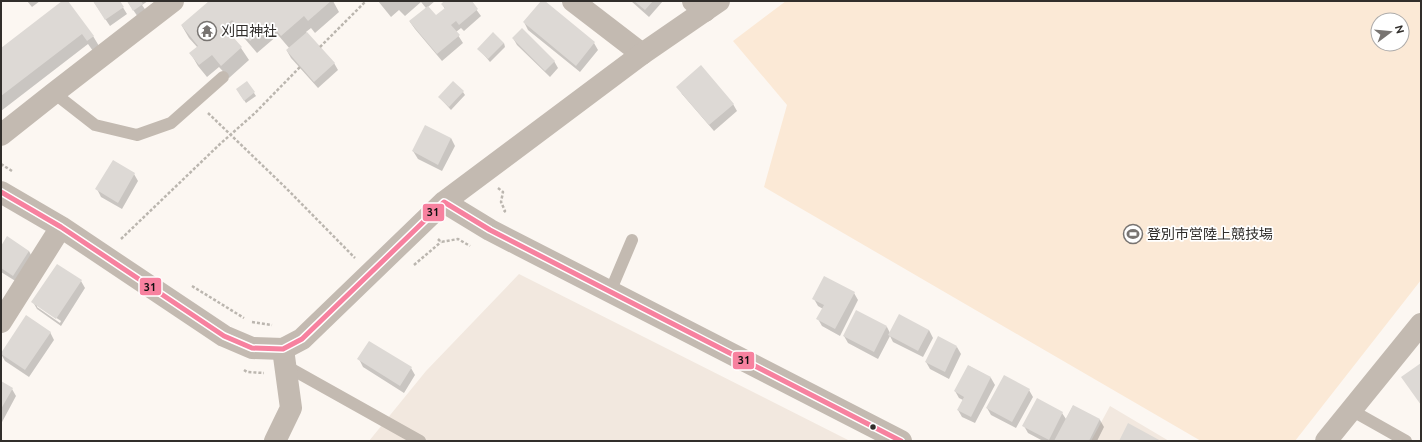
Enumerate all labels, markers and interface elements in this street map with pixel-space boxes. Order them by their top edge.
north arrow [1370,12,1410,52]
temple icon: 刈田神社 [196,20,218,42]
place label: 刈田神社 [221,23,277,39]
text: N [1393,24,1407,35]
line badge: 31 [422,203,445,222]
text: 31 [427,206,439,218]
sports icon: 登別市営陸上競技場 [1122,223,1144,245]
place label: 登別市営陸上競技場 [1147,226,1273,242]
line badge: 31 [139,277,162,296]
text: 31 [144,281,156,293]
line badge: 31 [732,351,755,370]
text: 31 [738,354,750,366]
unlabelled marker [868,422,878,432]

